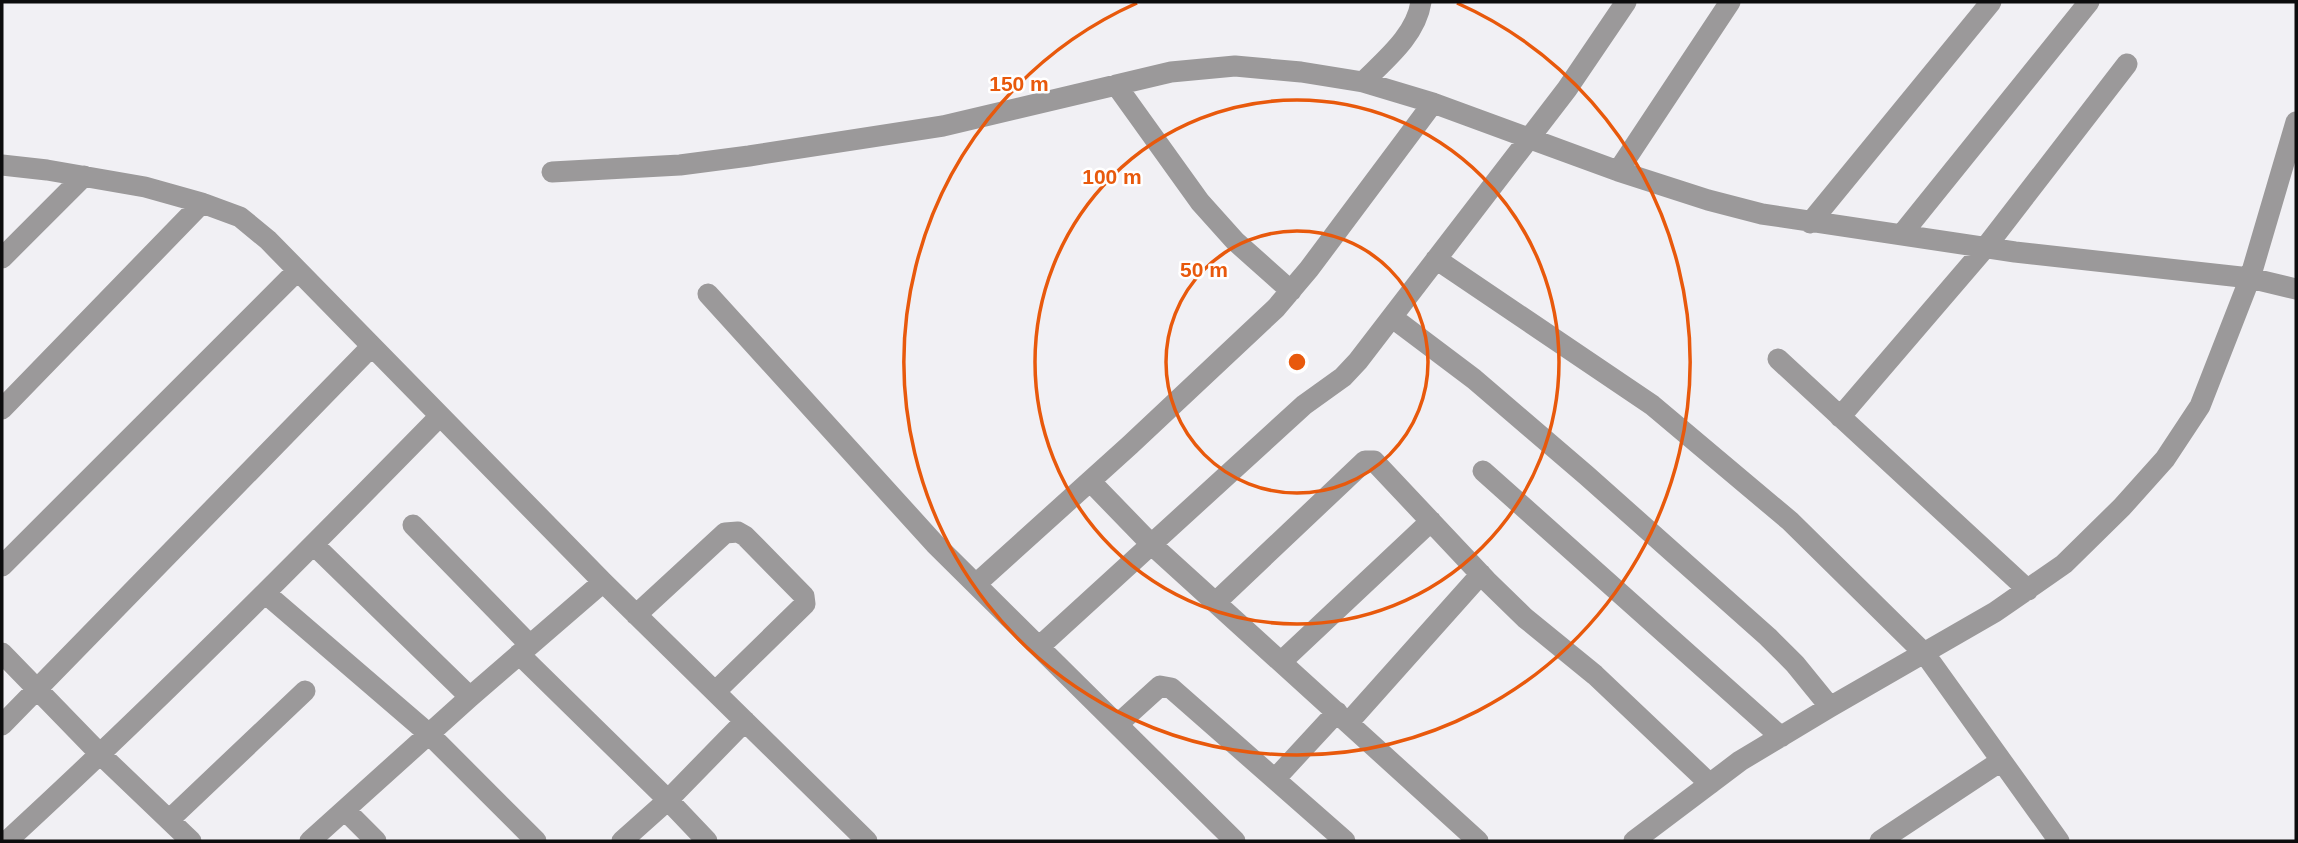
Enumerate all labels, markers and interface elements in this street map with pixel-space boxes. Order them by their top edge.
text: 150 m [989,72,1049,95]
text: 100 m [1082,165,1142,188]
text: 50 m [1180,258,1228,281]
centre of rings [1285,350,1309,374]

